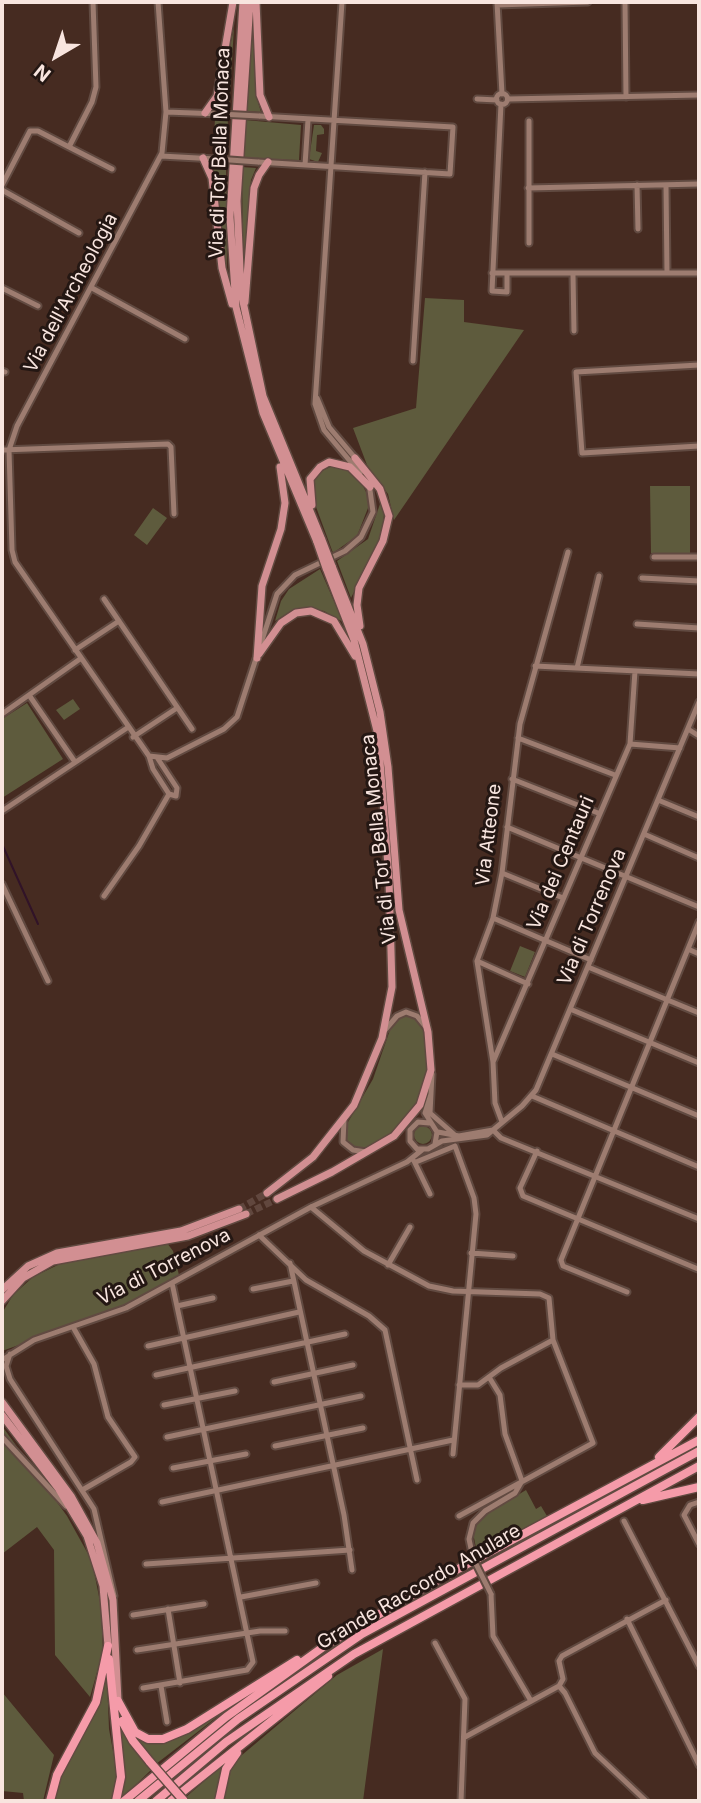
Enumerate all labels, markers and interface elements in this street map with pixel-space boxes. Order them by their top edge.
north arrow [21,21,91,91]
street label: Via di Tor Bella Monaca [205,47,235,259]
text: N [30,59,55,86]
street label: Via dell'Archeologia [19,209,123,377]
street label: Via di Tor Bella Monaca [357,733,401,945]
street label: Via Atteone [471,782,507,888]
street label: Via dei Centauri [523,793,599,933]
street label: Via di Torrenova [553,845,631,989]
street label: Via di Torrenova [94,1224,234,1310]
street label: Grande Raccordo Anulare [313,1519,525,1655]

